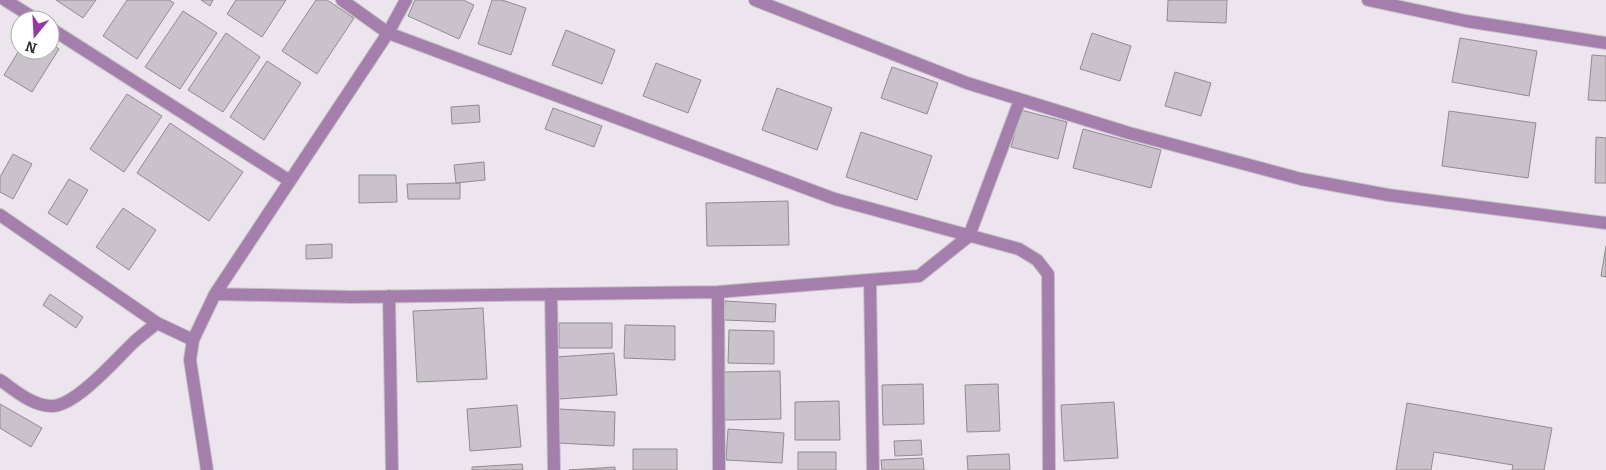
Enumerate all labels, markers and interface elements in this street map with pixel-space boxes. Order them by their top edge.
north arrow [10,10,60,60]
text: N [23,37,39,57]

